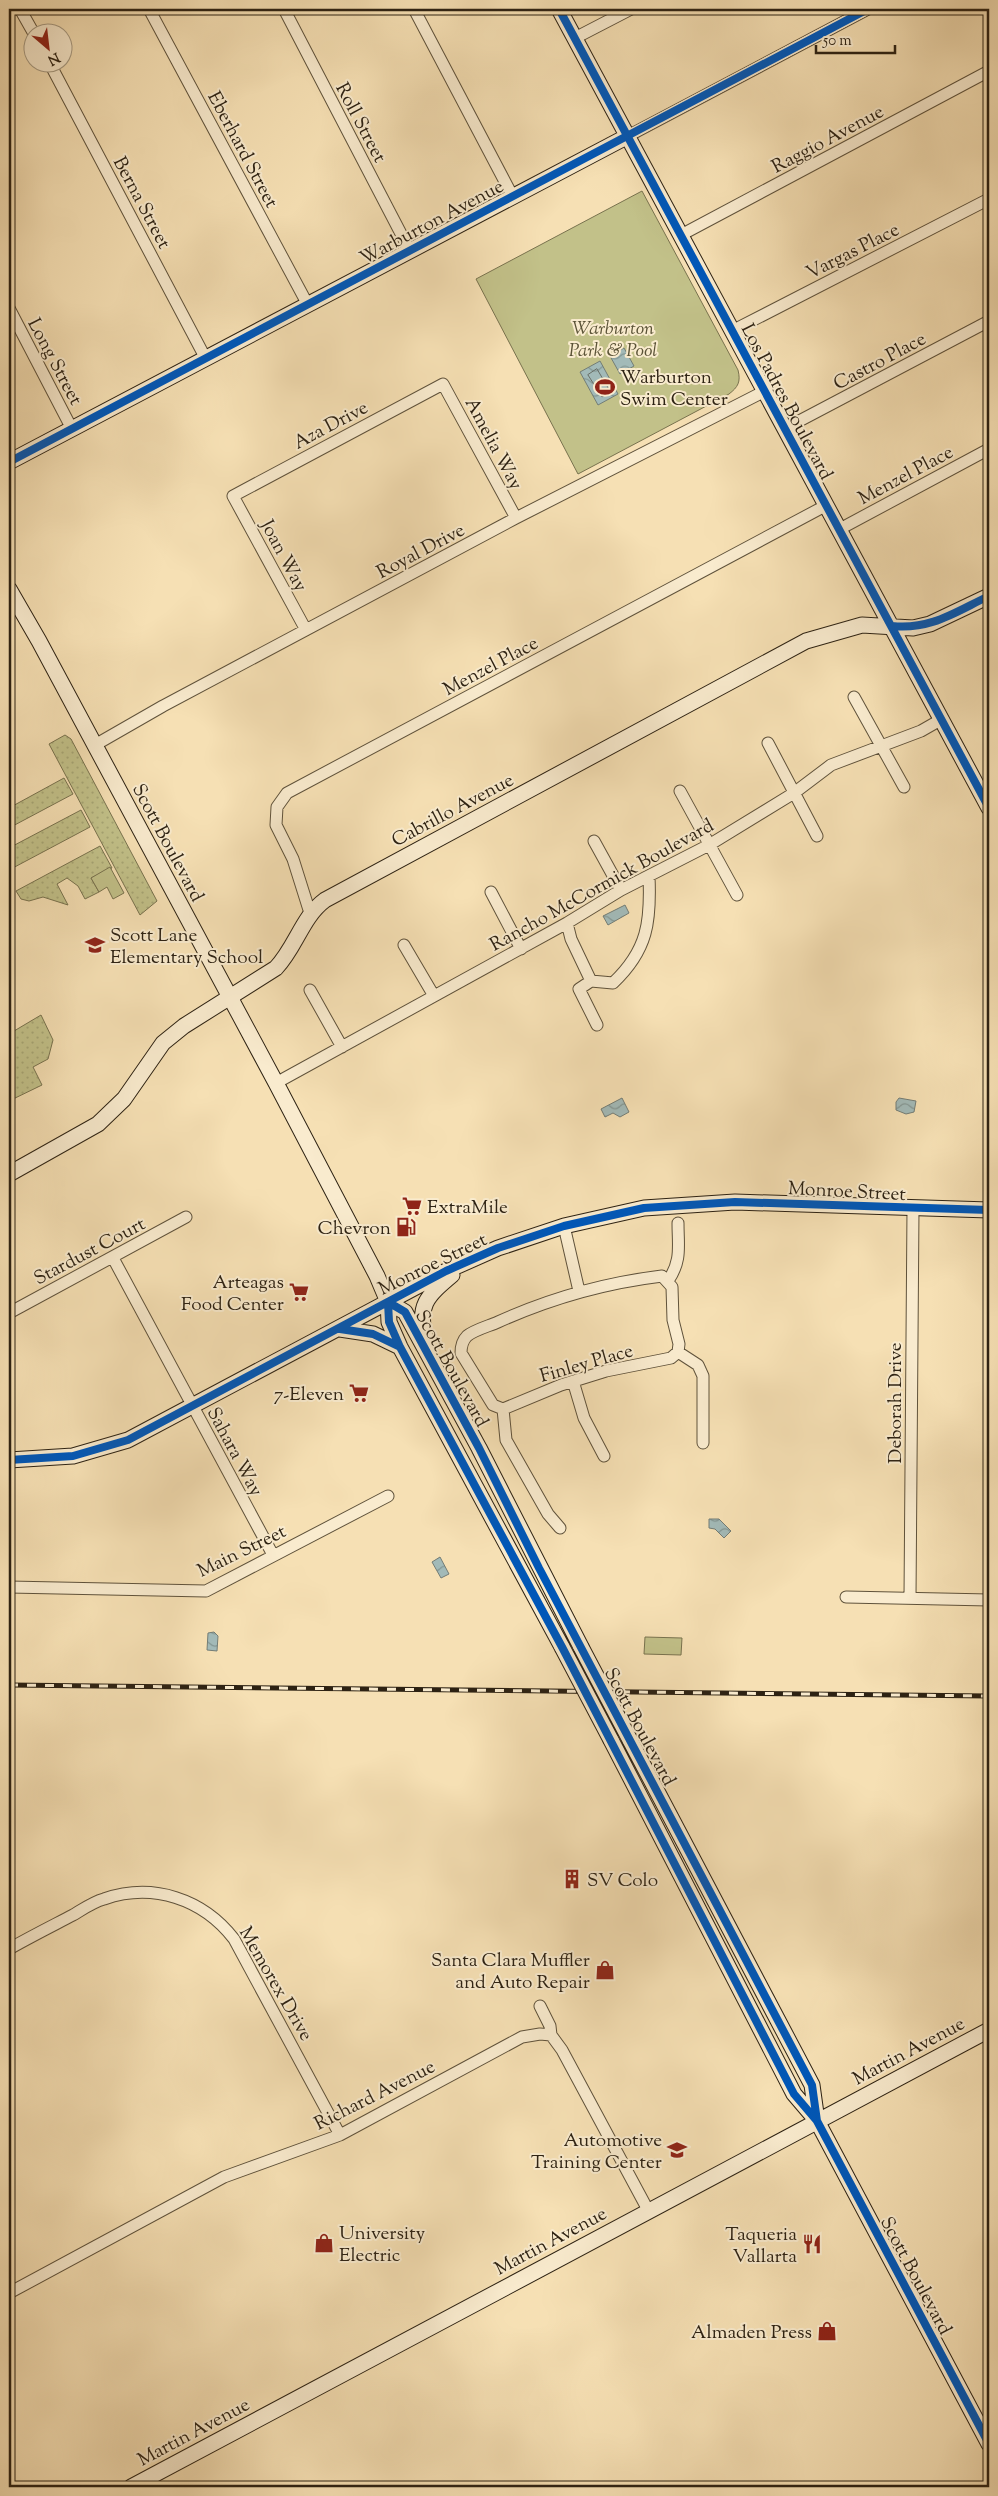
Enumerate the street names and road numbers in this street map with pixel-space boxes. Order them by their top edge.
street label: Roll Street [327,78,392,168]
street label: Eberhard Street [200,87,284,214]
street label: Raggio Avenue [767,99,889,181]
street label: Berna Street [105,152,177,255]
street label: Warburton Avenue [355,174,509,273]
street label: Vargas Place [802,217,905,287]
street label: Long Street [20,314,88,411]
street label: Los Padres Boulevard [733,319,839,485]
street label: Castro Place [829,326,931,398]
street label: Amelia Way [457,393,529,496]
street label: Aza Drive [289,395,373,457]
street label: Menzel Place [854,440,959,513]
street label: Joan Way [252,515,313,597]
street label: Royal Drive [372,518,470,587]
street label: Menzel Place [439,631,544,704]
street label: Cabrillo Avenue [387,768,519,855]
street label: Scott Boulevard [124,779,209,907]
street label: Rancho McCormick Boulevard [485,813,719,959]
street label: Monroe Street [787,1176,907,1209]
street label: Stardust Court [30,1211,151,1293]
street label: Monroe Street [374,1227,493,1303]
street label: Scott Boulevard [407,1306,494,1433]
street label: Finley Place [537,1338,637,1391]
street label: Deborah Drive [883,1342,910,1464]
street label: Sahara Way [199,1403,269,1502]
street label: Main Street [193,1519,292,1585]
street label: Scott Boulevard [596,1663,681,1791]
street label: Memorex Drive [231,1922,319,2047]
street label: Martin Avenue [848,2011,970,2093]
street label: Richard Avenue [310,2054,440,2138]
street label: Martin Avenue [490,2201,612,2283]
street label: Scott Boulevard [872,2212,957,2340]
street label: Martin Avenue [133,2392,255,2474]

